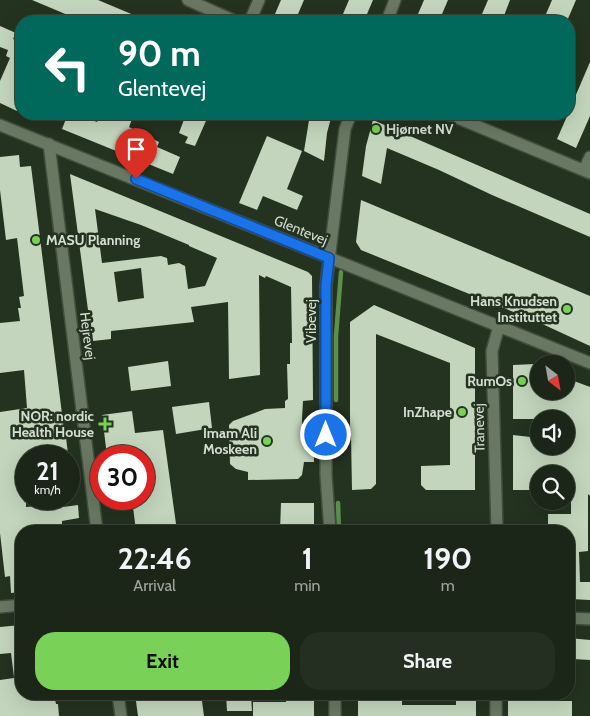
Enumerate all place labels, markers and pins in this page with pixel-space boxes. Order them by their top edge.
place label: Hjørnet NV [386,120,454,138]
marker: Hjørnet NV [370,123,382,135]
pin [115,128,157,179]
place label: MASU Planning [46,231,140,249]
marker: MASU Planning [30,234,42,246]
place label: Hans Knudsen Instituttet [470,292,557,326]
marker: Hans Knudsen Instituttet [561,303,573,315]
place label: RumOs [467,372,512,390]
marker: RumOs [516,375,528,387]
place label: InZhape [403,403,452,421]
marker: InZhape [456,406,468,418]
place label: NOR: nordic Health House [12,407,95,441]
marker: NOR: nordic Health House [98,417,112,431]
place label: Imam Ali Moskeen [203,424,257,458]
marker: Imam Ali Moskeen [261,435,273,447]

